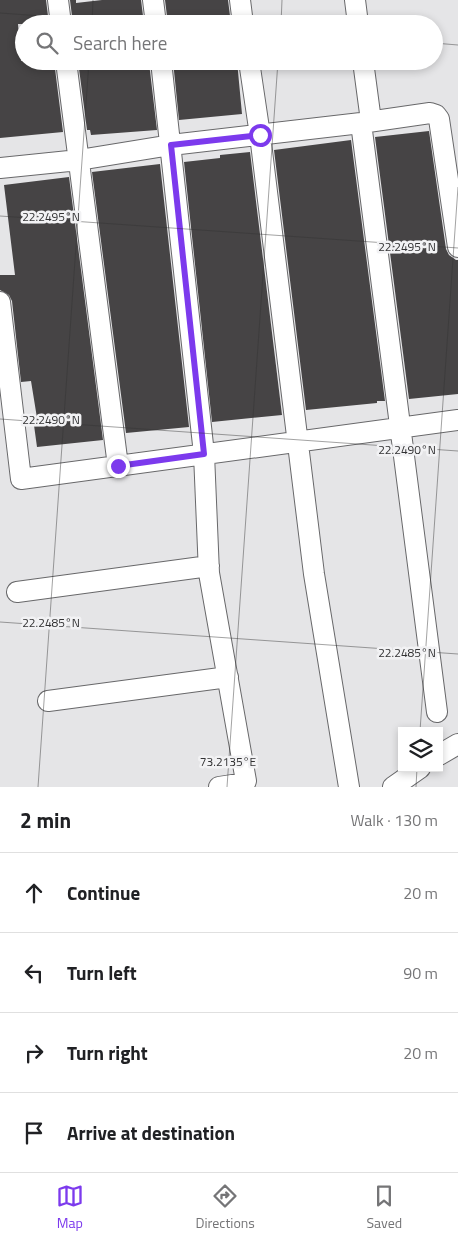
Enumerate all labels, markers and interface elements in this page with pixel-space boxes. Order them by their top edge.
search box [15,15,443,70]
text: Search here [73,28,167,57]
icon: search [33,29,61,57]
route start [249,124,272,147]
text: 22.2495°N [22,207,80,226]
text: 22.2495°N [378,237,436,256]
text: 22.2490°N [22,410,80,429]
text: 22.2490°N [378,440,436,459]
route end [107,455,130,478]
text: 22.2485°N [22,613,80,632]
text: 22.2485°N [378,643,436,662]
map controls [398,727,443,772]
button: layers [398,727,443,772]
text: 73.2135°E [200,752,256,771]
text: 2 min [20,804,71,836]
text: Walk · 130 m [350,808,438,832]
text: Continue [67,878,140,907]
icon: ahead [20,879,48,907]
text: 20 m [403,881,438,905]
text: Turn left [67,958,137,987]
icon: left [20,959,48,987]
text: 90 m [403,961,438,985]
text: Turn right [67,1038,148,1067]
icon: right [20,1039,48,1067]
text: 20 m [403,1041,438,1065]
text: Arrive at destination [67,1118,235,1147]
icon: arrive [20,1119,48,1147]
tab: Map [56,1182,84,1233]
tab: Directions [195,1182,255,1233]
tab: Saved [367,1182,402,1233]

